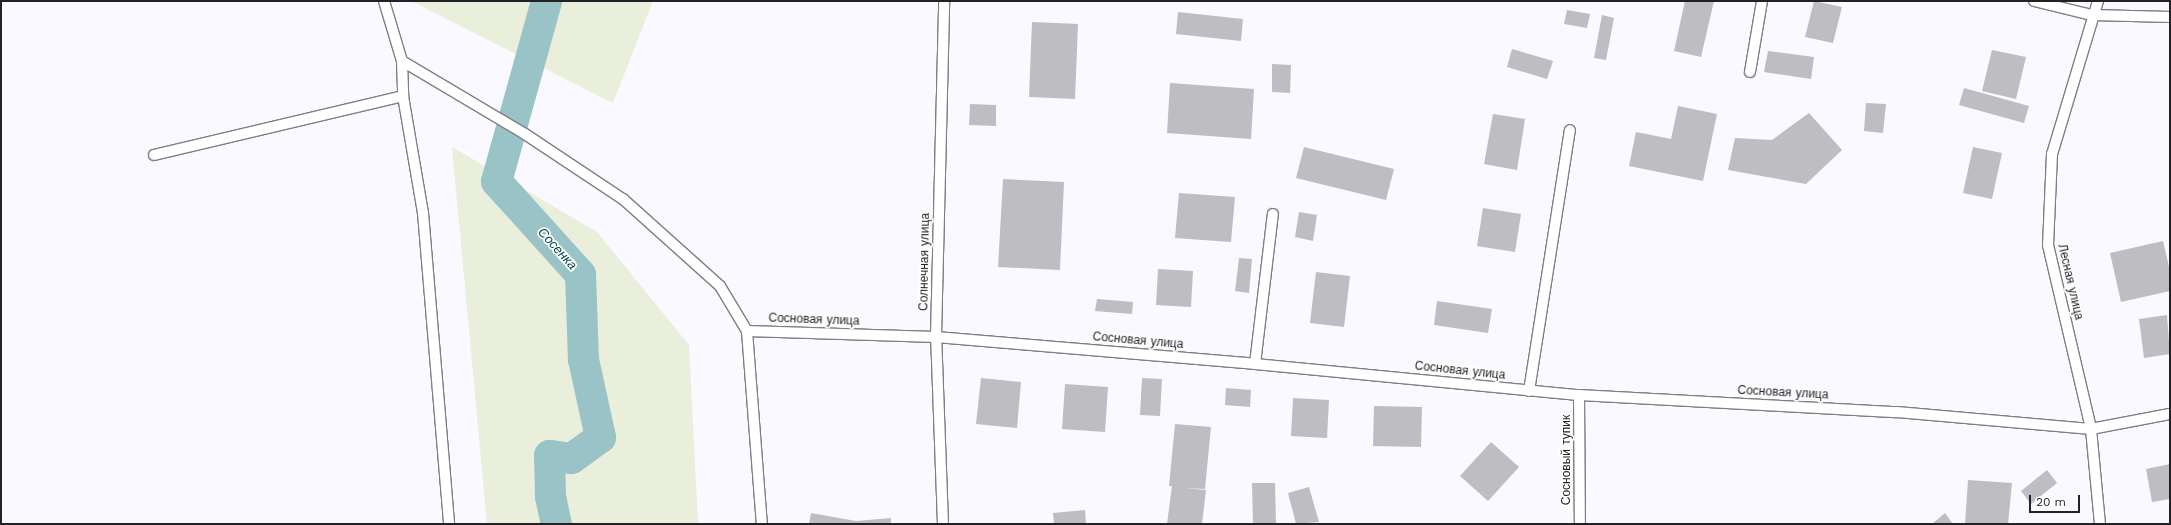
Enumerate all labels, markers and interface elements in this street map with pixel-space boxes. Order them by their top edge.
street label: Солнечная улица [917,213,933,311]
water label: Сосенка [534,225,580,273]
street label: Лесная улица [2054,243,2086,321]
street label: Сосновая улица [768,311,860,329]
street label: Сосновая улица [1092,330,1184,352]
street label: Сосновая улица [1414,359,1506,383]
street label: Сосновая улица [1737,383,1829,403]
street label: Сосновый тупик [1560,415,1574,505]
scale bar [2031,487,2082,513]
text: 20 m [2036,495,2066,509]

